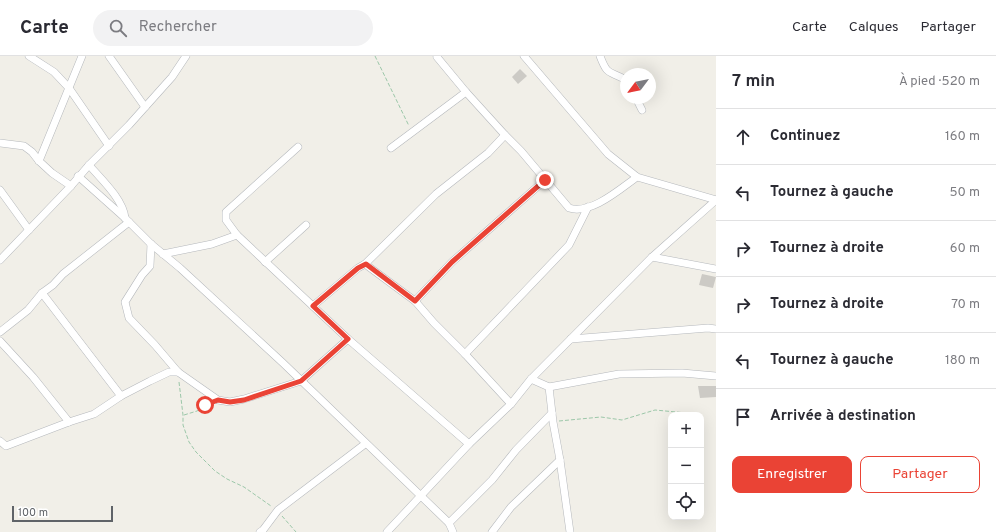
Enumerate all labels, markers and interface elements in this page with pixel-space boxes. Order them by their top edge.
search box [93,10,373,46]
text: Carte [20,16,69,40]
icon: search [107,17,129,39]
text: Rechercher [139,18,217,37]
text: Carte [792,19,827,36]
text: Calques [849,19,899,36]
text: Partager [921,19,976,36]
north arrow [620,68,656,104]
text: 7 min [732,71,775,93]
text: À pied · 520 m [899,74,980,90]
icon: ahead [732,126,754,148]
text: Continuez [770,127,840,146]
text: 160 m [945,129,980,145]
route end [536,171,554,189]
icon: left [732,182,754,204]
text: Tournez à gauche [770,183,894,202]
text: 50 m [950,185,980,201]
icon: right [732,238,754,260]
text: Tournez à droite [770,239,884,258]
text: 60 m [950,241,980,257]
icon: right [732,294,754,316]
text: Tournez à droite [770,295,884,314]
text: 70 m [951,297,980,313]
icon: left [732,350,754,372]
text: Tournez à gauche [770,351,894,370]
text: 180 m [945,353,980,369]
route start [196,396,214,414]
icon: arrive [732,406,754,428]
text: Arrivée à destination [770,407,916,426]
map controls [668,412,704,520]
button: + [668,412,704,448]
button: − [668,448,704,484]
button: Enregistrer [732,456,852,493]
button: Partager [860,456,980,493]
button: locate [668,484,704,520]
scale bar [12,504,113,523]
text: 100 m [18,506,48,520]

